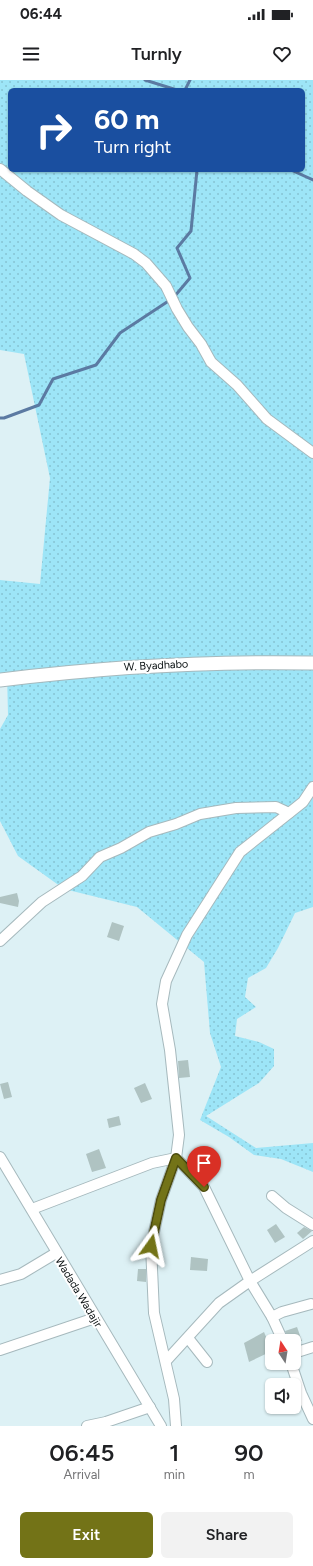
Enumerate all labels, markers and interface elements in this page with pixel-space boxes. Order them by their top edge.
text: 06:44 [20,5,62,23]
icon: menu [20,43,42,65]
text: Turnly [131,43,182,65]
icon: heart [271,43,293,65]
text: 60 m [94,102,159,136]
icon: right [28,104,80,156]
text: Turn right [94,136,171,158]
street label: W. Byadhabo [123,657,189,674]
pin [187,1146,221,1187]
icon: arrive [193,1152,215,1174]
position arrow [130,1225,172,1267]
street label: Wadada Wadajir [53,1255,105,1330]
north arrow [265,1334,301,1370]
map controls [265,1334,301,1414]
button: sound [265,1378,301,1414]
text: 06:45 [49,1438,114,1467]
text: 1 [169,1438,179,1467]
text: 90 [234,1438,264,1467]
text: Arrival [63,1467,100,1482]
text: min [164,1467,185,1482]
text: m [243,1467,255,1482]
button: Exit [20,1512,153,1558]
button: Share [161,1512,293,1558]

